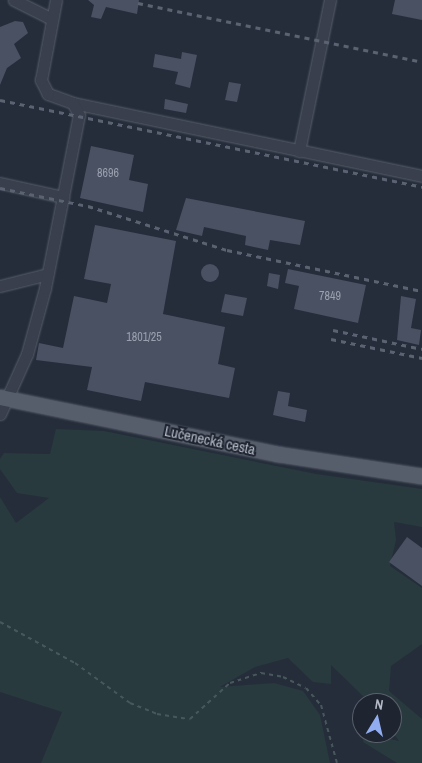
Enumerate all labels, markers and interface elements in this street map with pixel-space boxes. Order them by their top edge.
house number: 8696 [97,167,119,181]
house number: 7849 [319,290,341,304]
house number: 1801/25 [126,331,162,345]
street label: Lučenecká cesta [163,422,257,458]
north arrow [352,693,402,743]
text: N [374,695,385,714]

